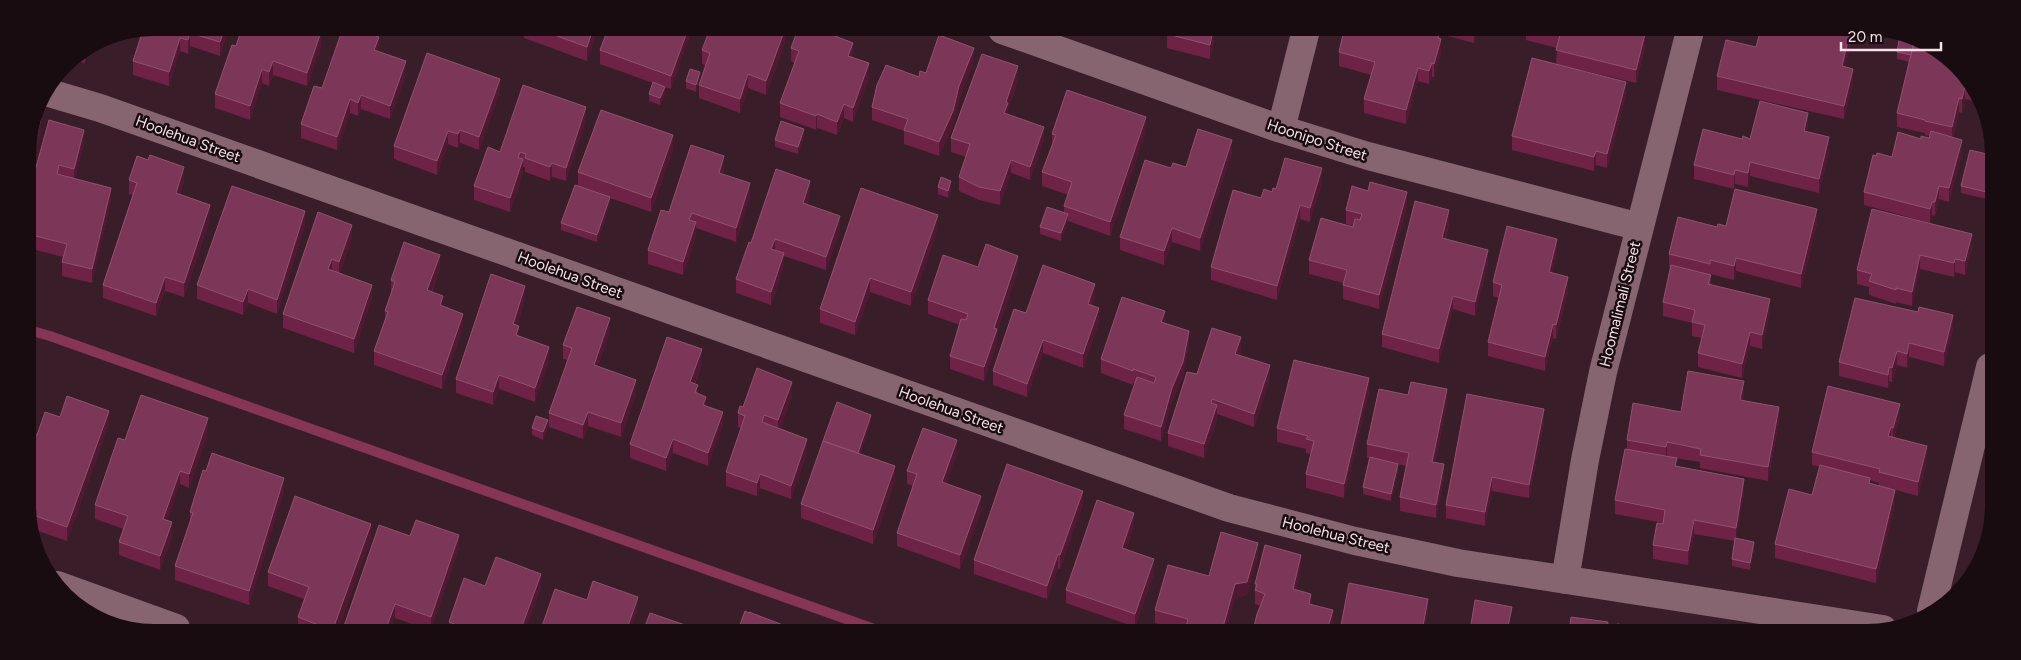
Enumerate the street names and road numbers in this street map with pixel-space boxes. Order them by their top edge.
street label: Hoolehua Street [133,112,243,166]
street label: Hoonipo Street [1265,115,1369,165]
street label: Hoomalimali Street [1596,239,1644,369]
street label: Hoolehua Street [515,248,625,302]
street label: Hoolehua Street [896,383,1006,437]
street label: Hoolehua Street [1280,513,1392,557]

